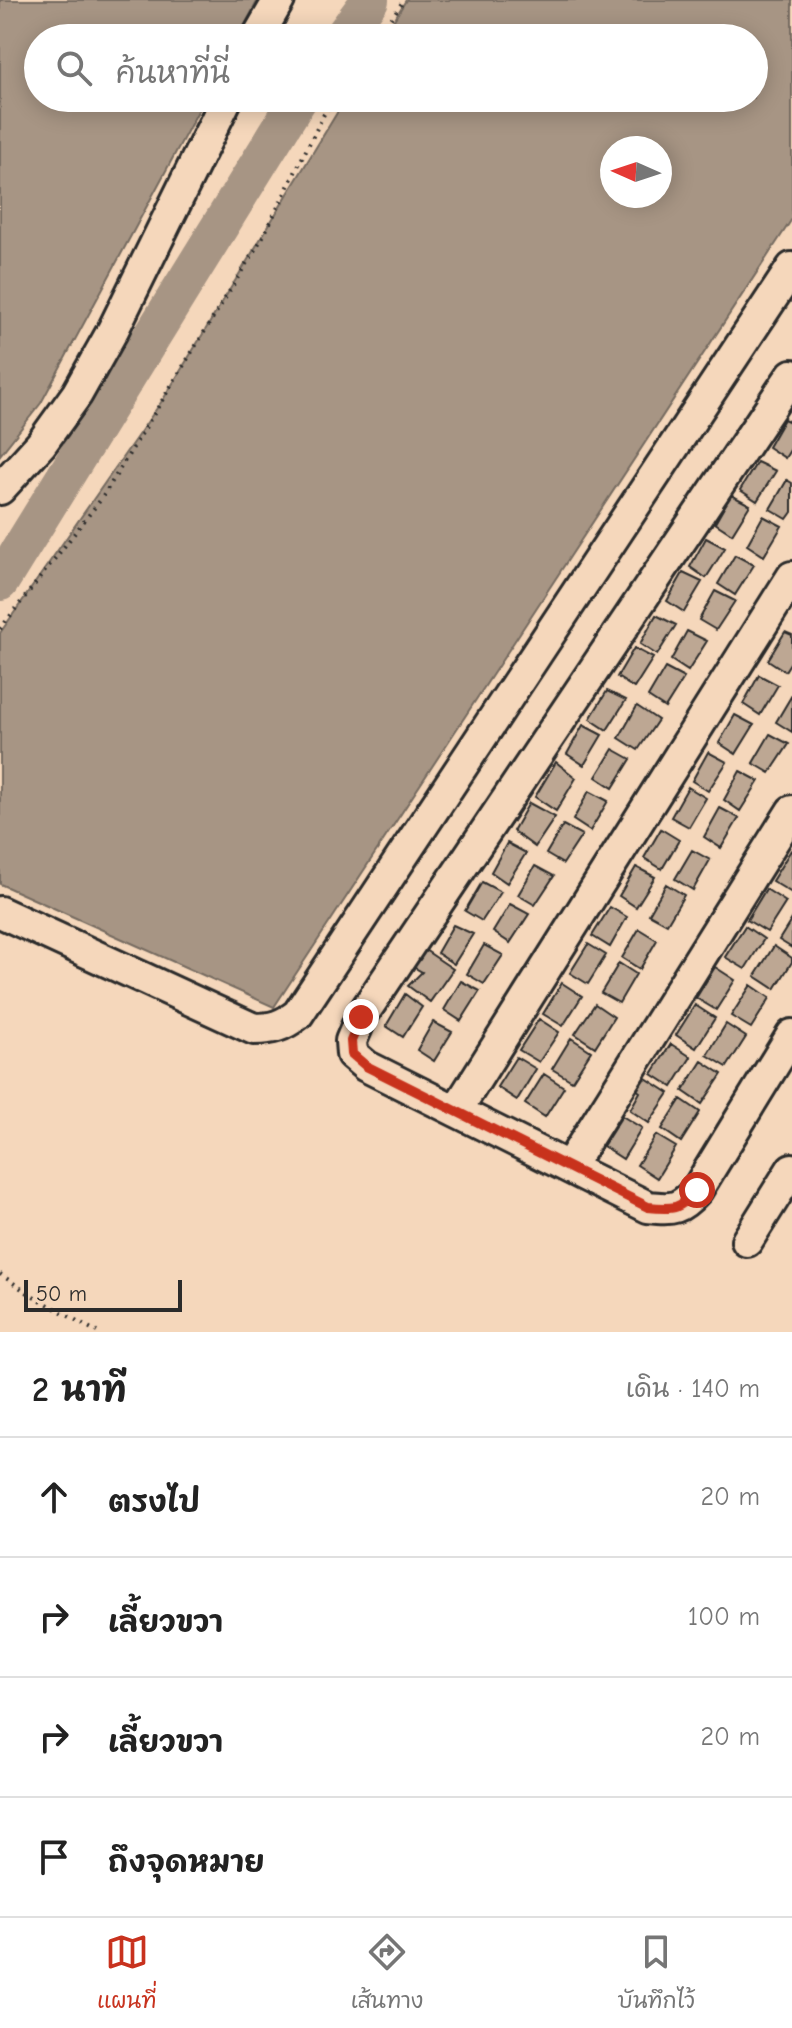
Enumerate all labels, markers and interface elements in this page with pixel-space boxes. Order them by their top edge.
search box [24,24,768,112]
icon: search [52,46,96,90]
text: ค้นหาที่นี่ [116,56,230,91]
north arrow [600,136,672,208]
route end [343,999,379,1035]
route start [679,1172,715,1208]
scale bar [24,1276,182,1312]
text: 50 m [36,1281,87,1307]
text: 2 นาที [32,1370,127,1410]
text: เดิน · 140 m [626,1374,760,1404]
icon: ahead [32,1475,76,1519]
text: 20 m [700,1482,760,1512]
text: ตรงไป [108,1485,200,1520]
icon: right [32,1595,76,1639]
text: 100 m [688,1602,760,1632]
text: เลี้ยวขวา [108,1605,223,1640]
icon: right [32,1715,76,1759]
text: 20 m [700,1722,760,1752]
text: เลี้ยวขวา [108,1725,223,1760]
icon: arrive [32,1835,76,1879]
text: ถึงจุดหมาย [108,1845,265,1880]
tab: แผนที่ [97,1930,156,2016]
tab: เส้นทาง [351,1930,423,2016]
tab: บันทึกไว้ [618,1930,695,2016]

